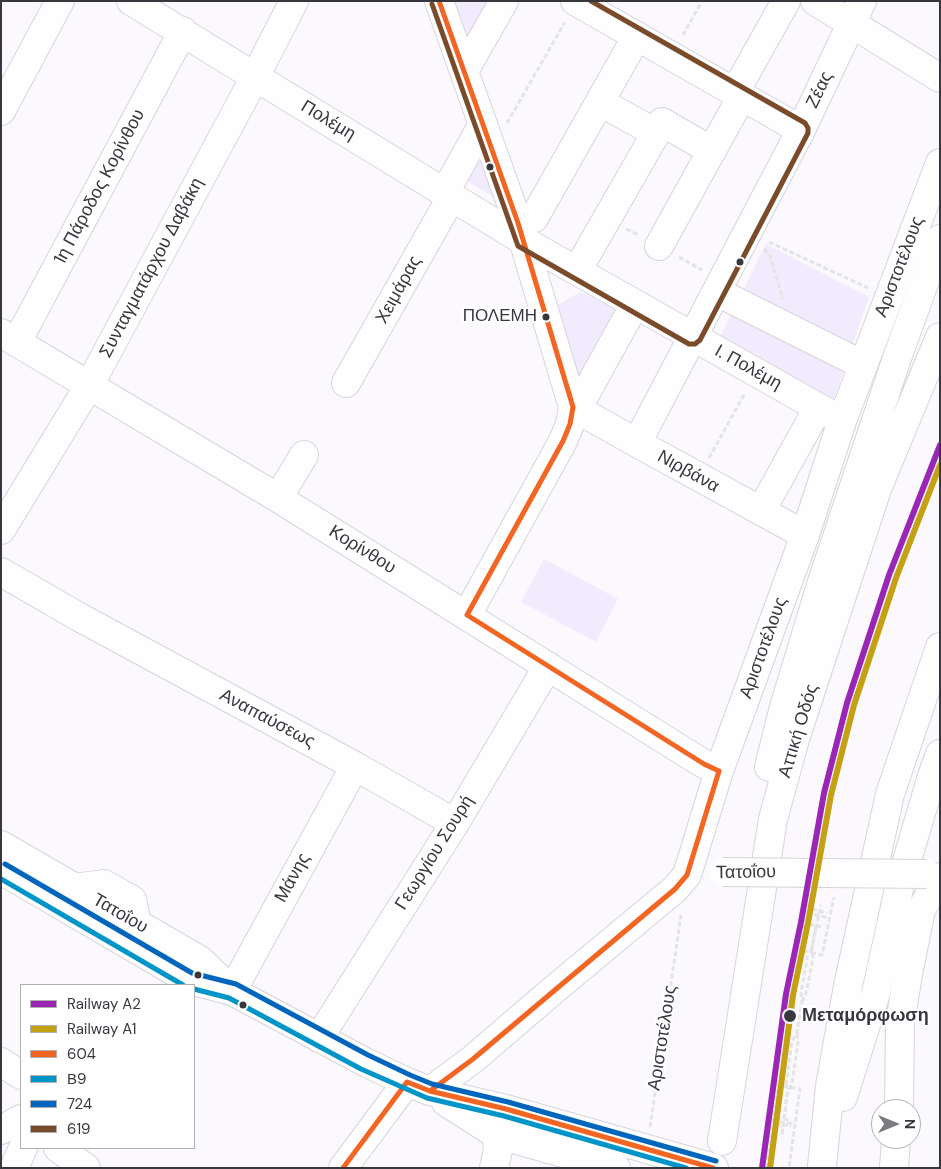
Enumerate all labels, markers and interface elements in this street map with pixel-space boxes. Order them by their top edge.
street label: Ζέας [802,68,838,112]
street label: Πολέμη [297,96,359,146]
street label: 1η Πάροδος Κορίνθου [50,106,150,268]
unlabelled marker [485,162,495,172]
street label: Συνταγματάρχου Δαβάκη [95,174,209,362]
street label: Αριστοτέλους [871,213,929,321]
street label: Χειμάρας [372,252,426,328]
unlabelled marker [735,257,745,267]
place label: ΠΟΛΕΜΗ [463,307,537,327]
marker: ΠΟΛΕΜΗ [541,312,551,322]
street label: Ι. Πολέμη [711,341,785,395]
street label: Νιρβάνα [653,446,723,498]
street label: Κορίνθου [325,521,399,579]
street label: Αριστοτέλους [736,594,792,702]
street label: Αττική Οδός [775,682,823,780]
street label: Αναπαύσεως [216,685,318,753]
street label: Γεωργίου Σουρή [391,792,479,914]
street label: Μάνης [271,850,315,906]
street label: Τατοΐου [716,862,776,884]
street label: Τατοΐου [89,890,151,938]
unlabelled marker [193,970,203,980]
legend [20,984,195,1149]
street label: Αριστοτέλους [644,984,682,1092]
text: Railway A2 [67,994,141,1014]
unlabelled marker [238,1000,248,1010]
place label: Μεταμόρφωση [802,1005,929,1027]
marker: Μεταμόρφωση [782,1008,798,1024]
text: Railway A1 [67,1019,136,1039]
text: 604 [67,1044,96,1064]
text: Β9 [67,1069,86,1089]
text: 724 [67,1094,92,1114]
north arrow [871,1099,921,1149]
text: 619 [67,1119,91,1139]
text: N [901,1119,919,1129]

